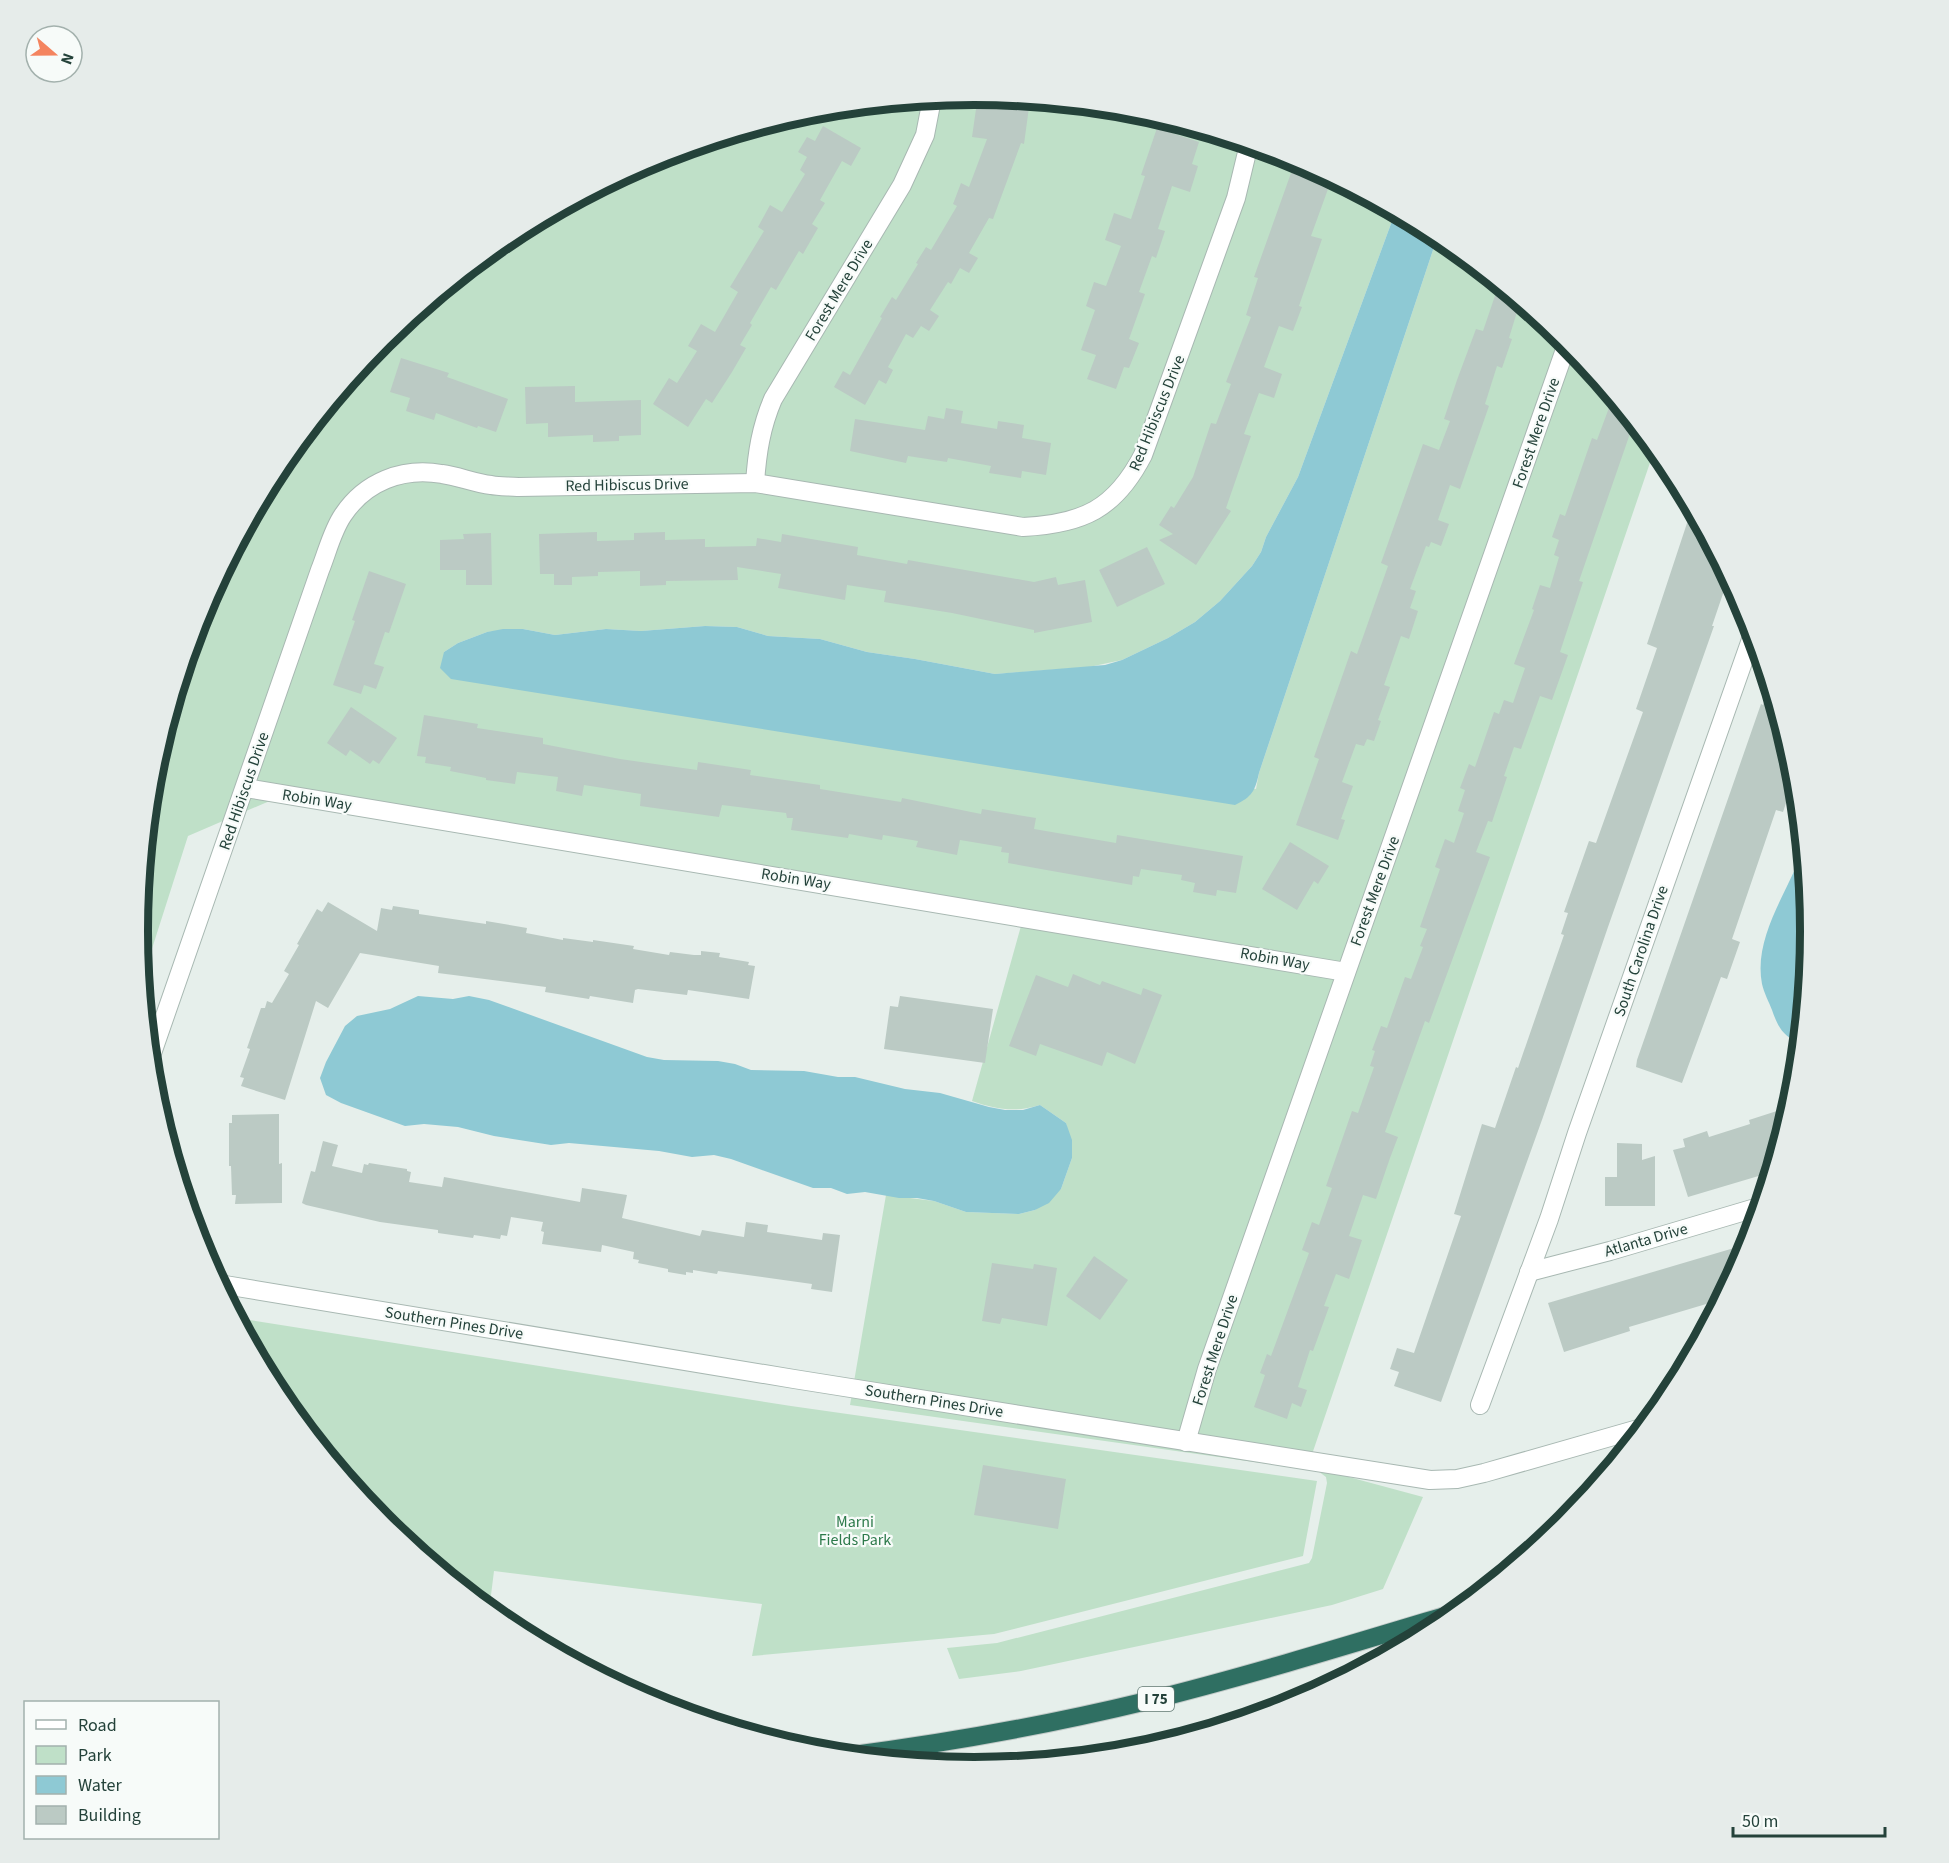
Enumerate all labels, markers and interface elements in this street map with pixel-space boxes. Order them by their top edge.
north arrow [24,24,84,84]
text: N [55,50,79,68]
street label: Forest Mere Drive [800,235,878,345]
street label: Red Hibiscus Drive [1124,352,1190,474]
street label: Forest Mere Drive [1507,375,1565,491]
street label: Red Hibiscus Drive [565,473,689,497]
street label: Red Hibiscus Drive [214,729,275,853]
street label: Robin Way [281,784,354,816]
street label: Forest Mere Drive [1345,833,1405,949]
street label: Robin Way [760,863,833,895]
street label: South Carolina Drive [1608,882,1674,1019]
street label: Robin Way [1239,942,1312,976]
street label: Atlanta Drive [1602,1218,1690,1262]
street label: Forest Mere Drive [1187,1292,1243,1408]
street label: Southern Pines Drive [383,1301,525,1345]
street label: Southern Pines Drive [863,1379,1005,1423]
park label: Marni Fields Park [819,1511,891,1551]
road number: I 75 [1138,1687,1174,1711]
legend [24,1701,219,1839]
text: Road [78,1713,117,1738]
text: Park [78,1743,112,1768]
text: Water [78,1773,122,1798]
scale bar [1733,1800,1884,1838]
text: Building [78,1803,141,1828]
text: 50 m [1742,1809,1778,1834]

